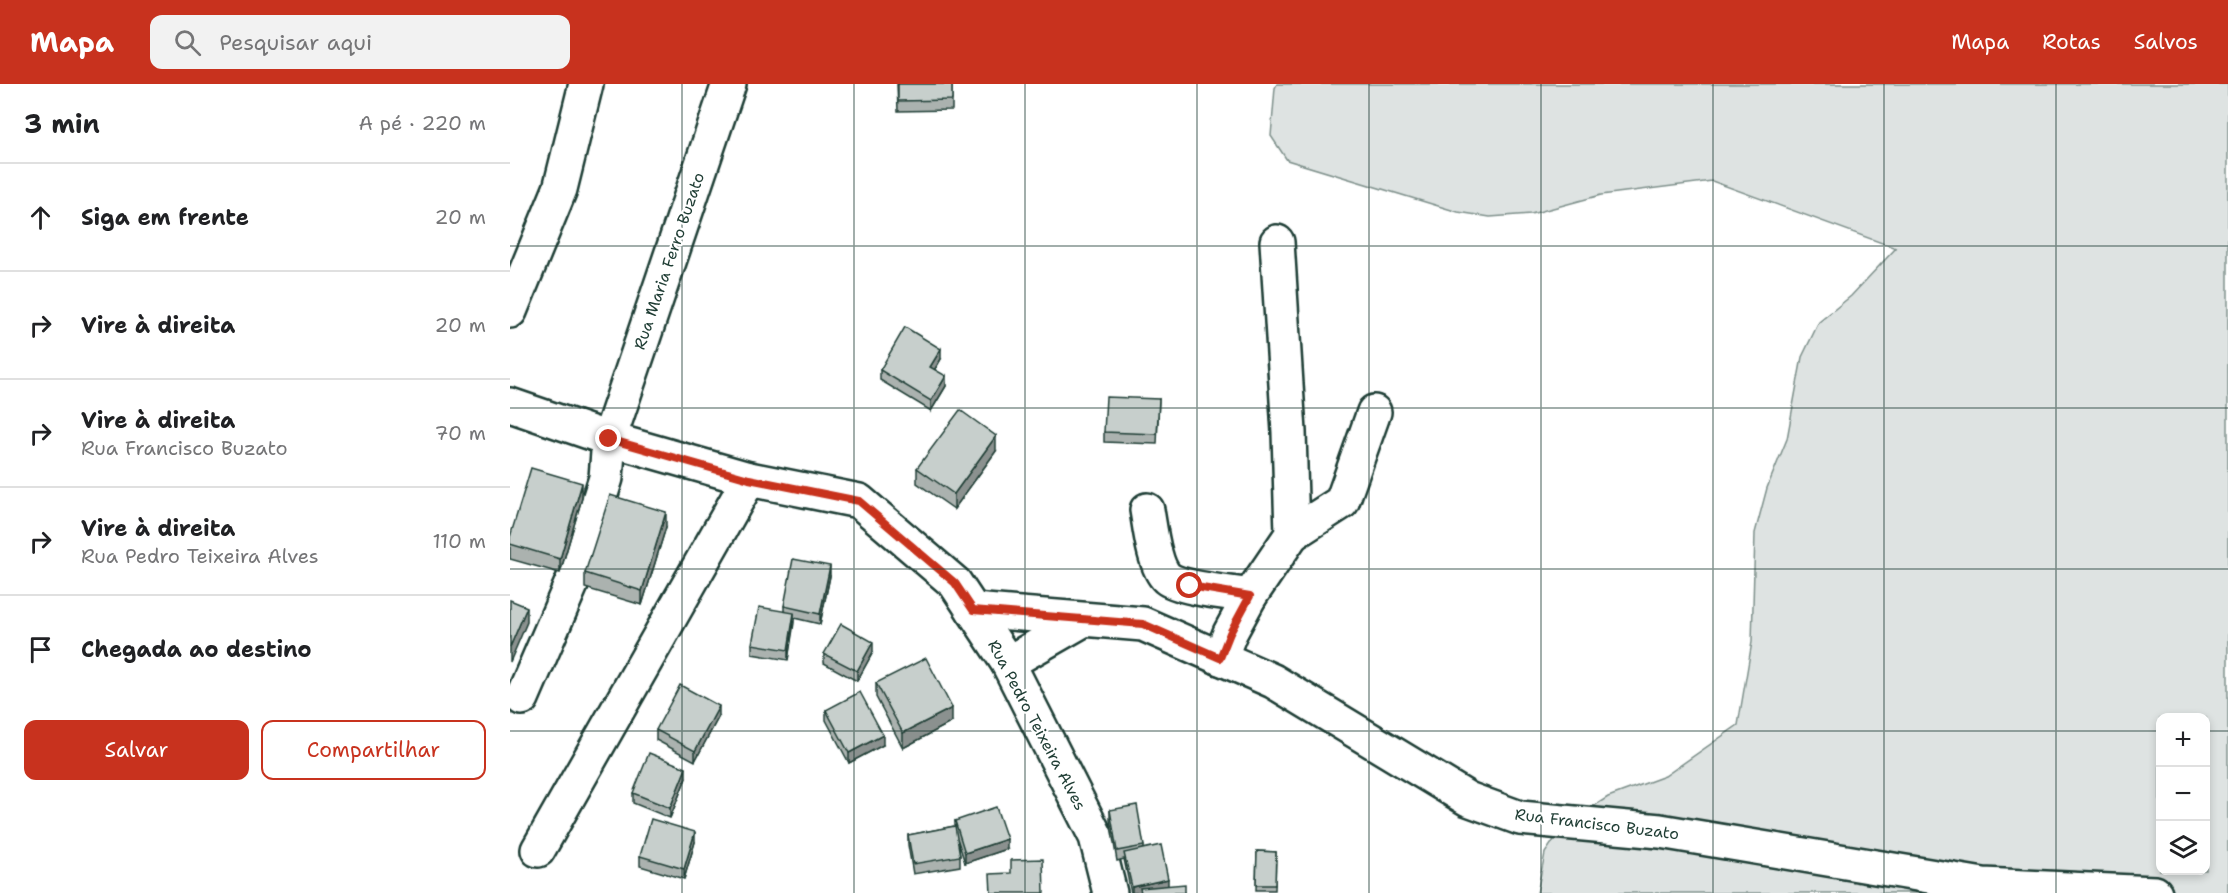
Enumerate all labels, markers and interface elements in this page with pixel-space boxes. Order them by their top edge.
search box [150,15,570,69]
text: Mapa [30,23,114,61]
icon: search [171,26,204,59]
text: Pesquisar aqui [219,28,372,57]
text: Mapa [1951,28,2009,56]
text: Rotas [2042,28,2101,56]
text: Salvos [2134,28,2198,56]
text: 3 min [24,106,100,141]
text: A pé · 220 m [358,110,486,136]
street label: Rua Maria Ferro Buzato [629,170,709,352]
icon: ahead [24,201,57,234]
text: Siga em frente [81,203,249,232]
text: 20 m [435,204,486,230]
icon: right [24,309,57,342]
text: Vire à direita [81,311,235,340]
text: 20 m [435,312,486,338]
text: Vire à direita [81,406,235,435]
icon: right [24,417,57,450]
text: 70 m [434,420,486,446]
route end [595,425,621,451]
text: Rua Francisco Buzato [81,435,288,461]
text: Vire à direita [81,514,235,543]
icon: right [24,525,57,558]
text: 110 m [432,528,486,554]
text: Rua Pedro Teixeira Alves [81,543,319,569]
route start [1176,572,1202,598]
icon: arrive [24,633,57,666]
text: Chegada ao destino [81,635,312,664]
street label: Rua Pedro Teixeira Alves [983,636,1091,814]
map controls [2156,713,2210,875]
button: + [2156,713,2210,767]
button: Salvar [24,720,249,780]
button: Compartilhar [261,720,486,780]
button: − [2156,767,2210,821]
street label: Rua Francisco Buzato [1514,804,1680,844]
button: layers [2156,821,2210,875]

